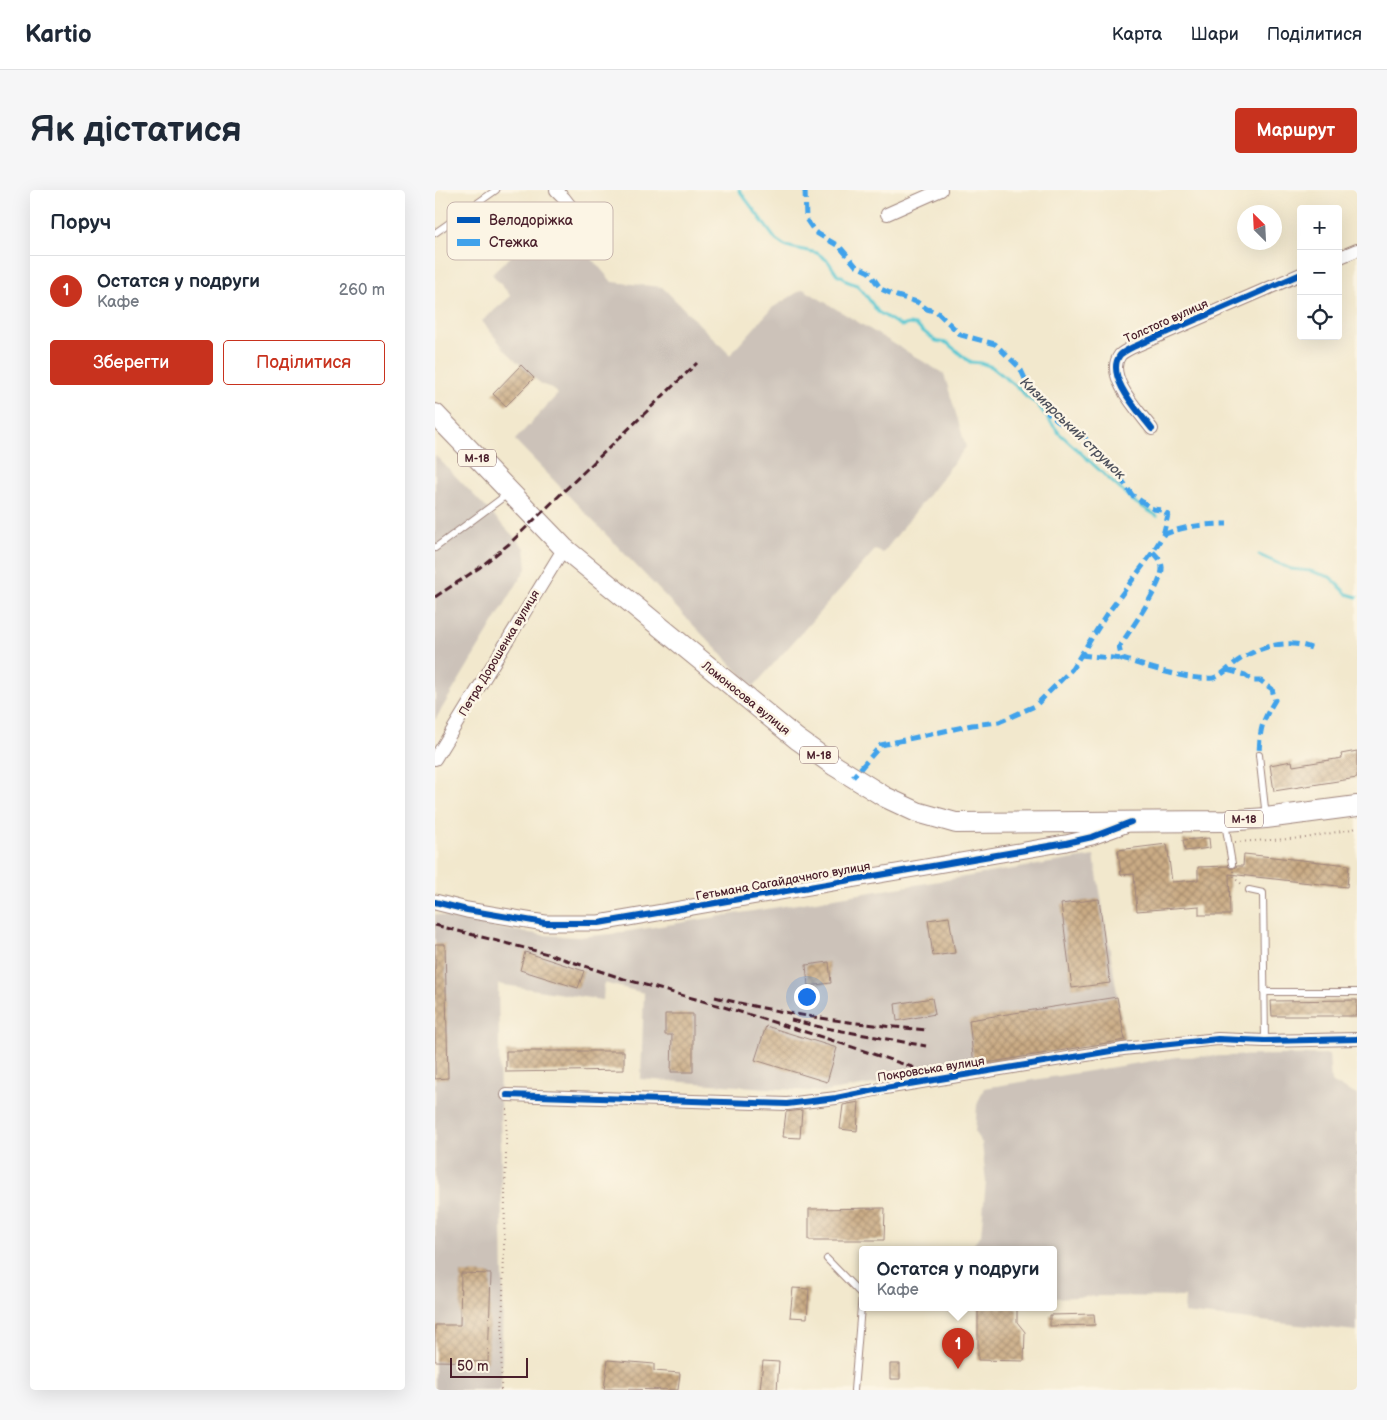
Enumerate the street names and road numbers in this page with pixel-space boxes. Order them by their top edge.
street label: Толстого вулиця [1122,296,1211,347]
road number: М-18 [458,450,496,466]
street label: Петра Дорошенка вулиця [456,587,543,719]
street label: Ломоносова вулиця [698,658,793,739]
road number: М-18 [800,746,838,764]
road number: М-18 [1225,810,1263,828]
street label: Гетьмана Сагайдачного вулиця [695,859,872,904]
street label: Покровська вулиця [876,1054,986,1085]

